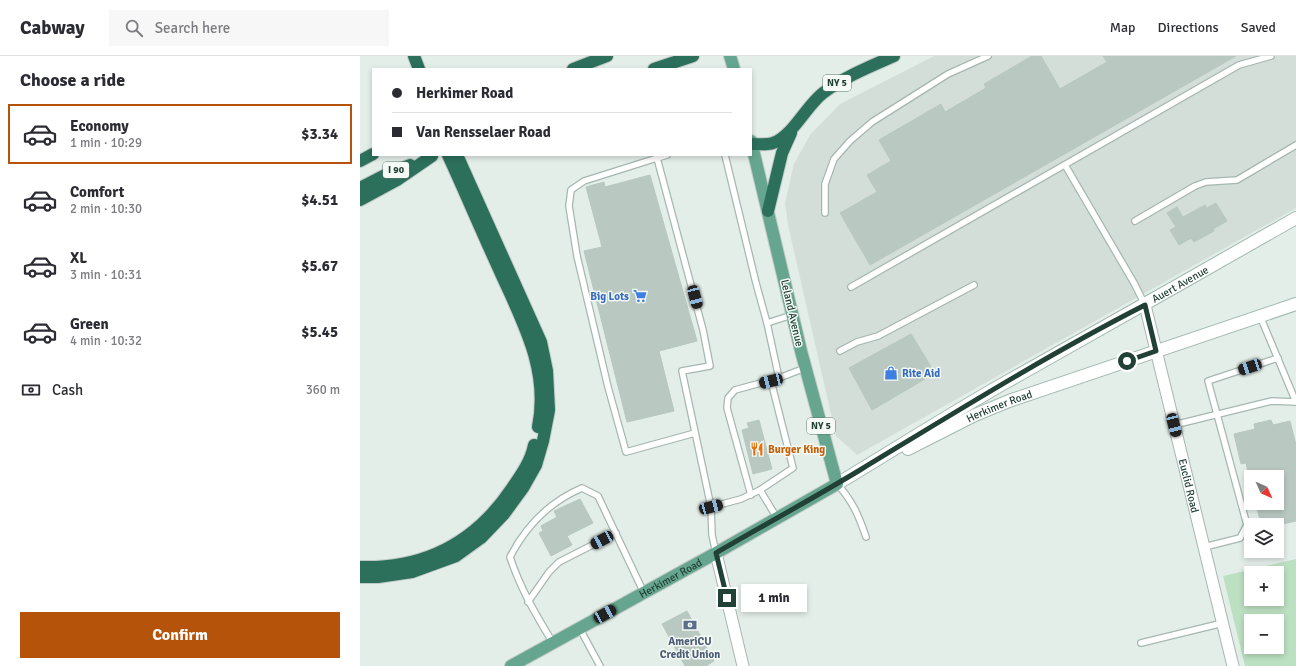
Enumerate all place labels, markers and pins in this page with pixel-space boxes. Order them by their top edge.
supermarket icon: Big Lots [632,288,648,304]
place label: Big Lots [590,290,629,303]
shop icon: Rite Aid [883,365,899,381]
place label: Rite Aid [902,367,940,380]
restaurant icon: Burger King [749,441,765,457]
place label: Burger King [768,443,825,456]
bank icon: AmeriCU Credit Union [682,617,698,633]
place label: AmeriCU Credit Union [660,635,720,661]

